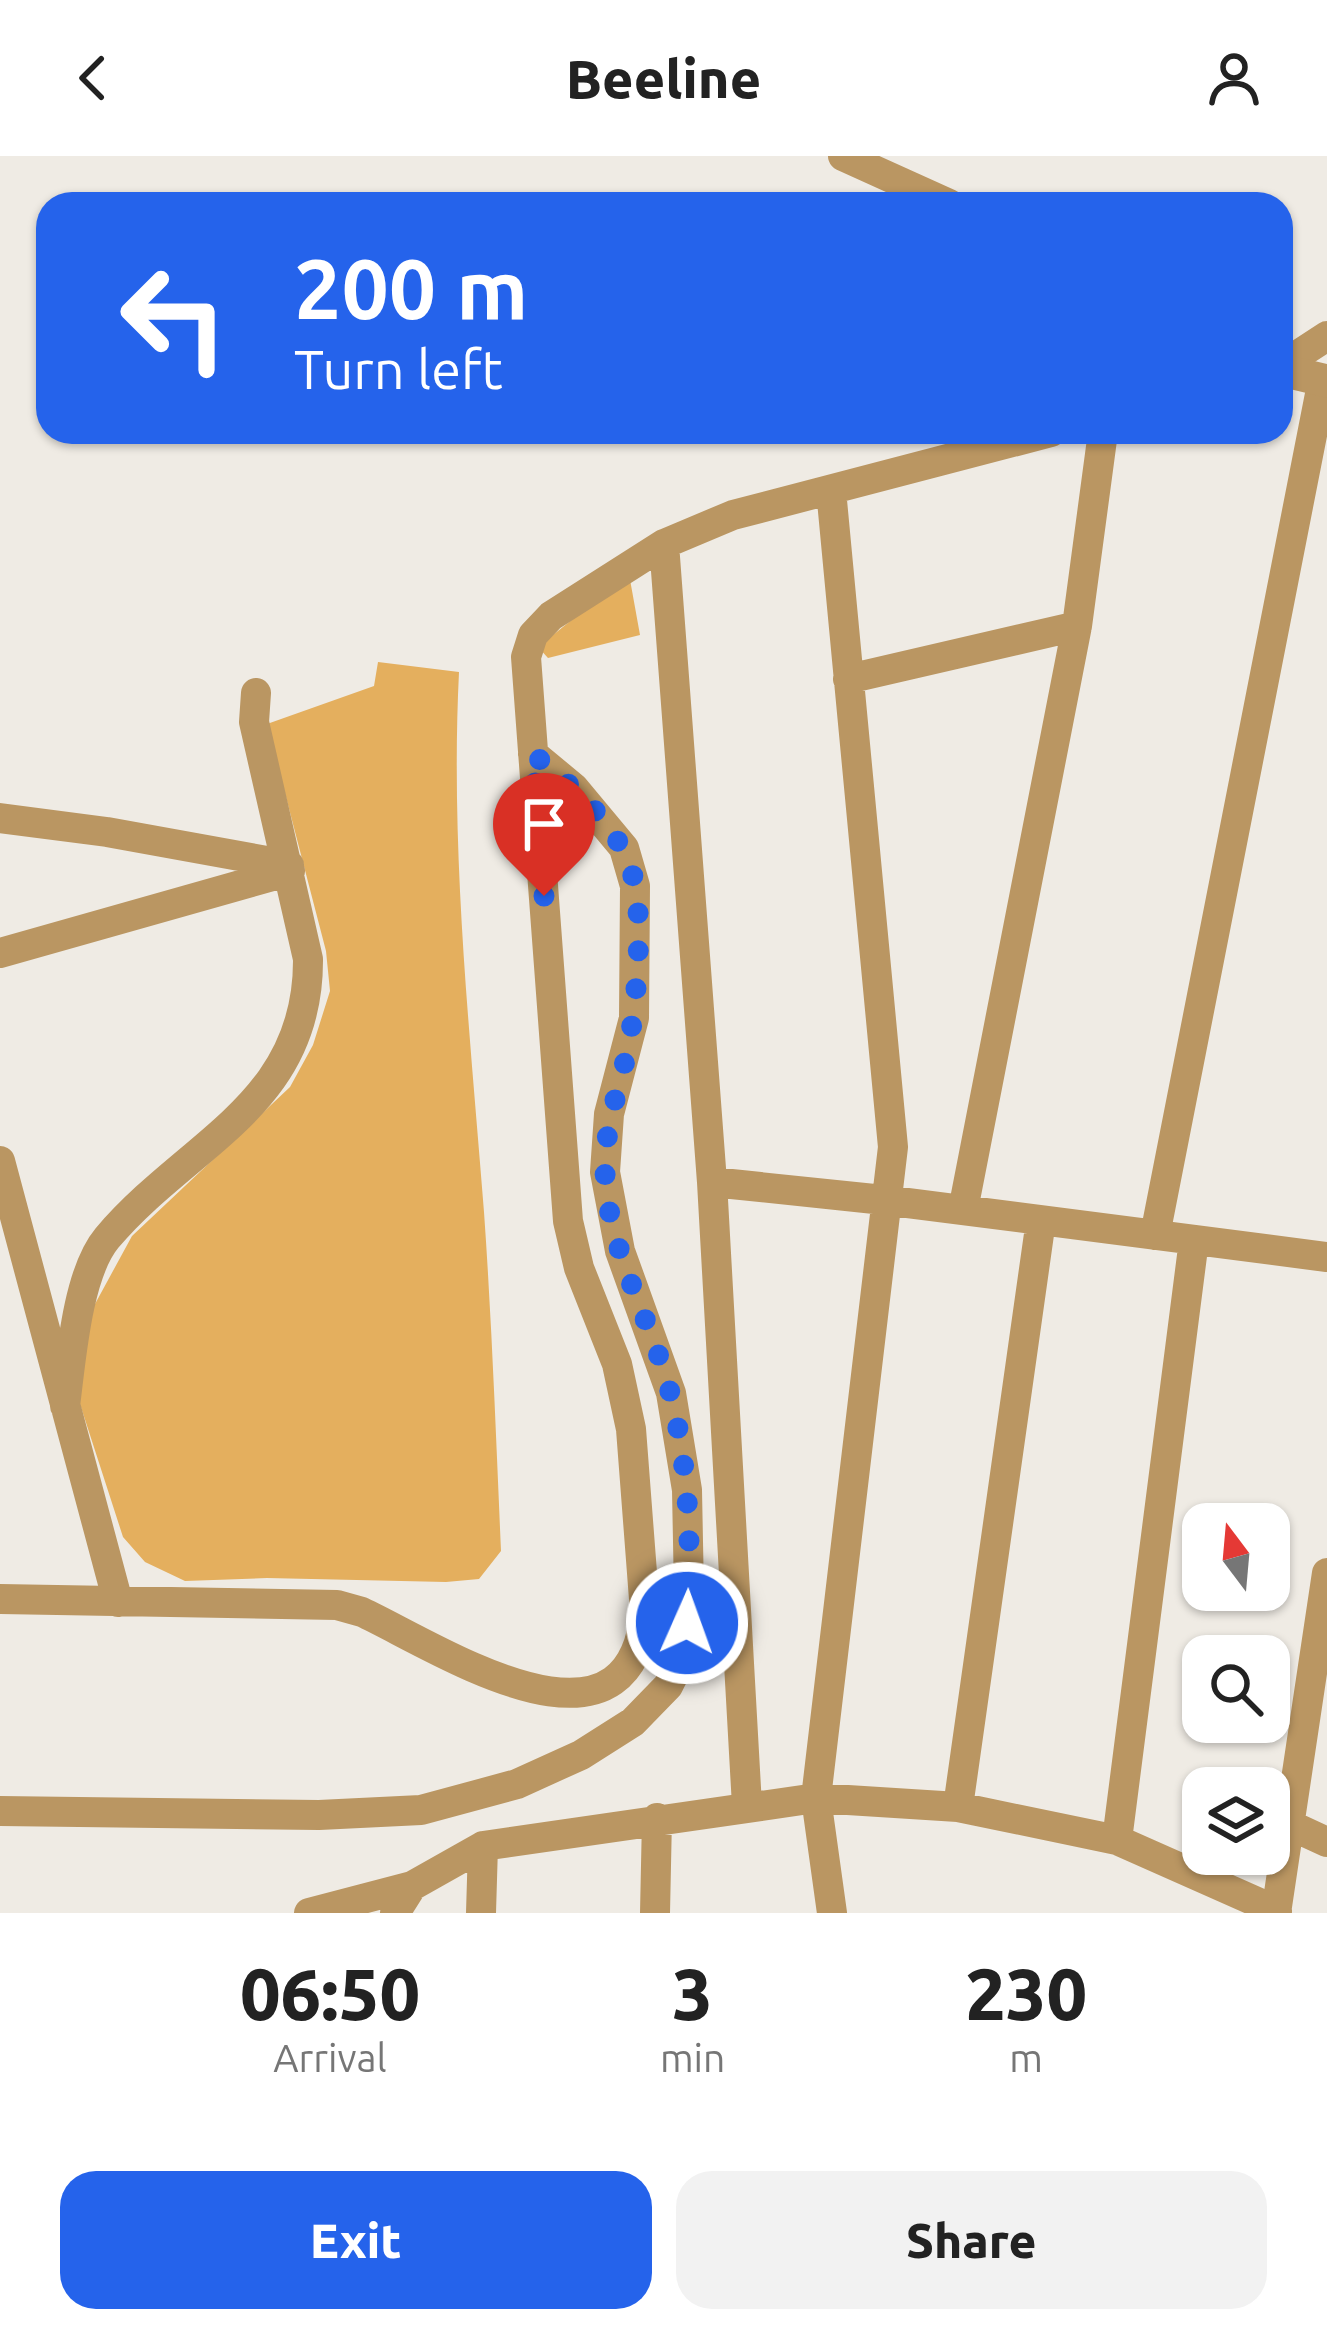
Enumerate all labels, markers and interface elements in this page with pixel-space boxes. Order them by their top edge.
icon: back [60,45,126,111]
icon: person [1201,45,1267,111]
text: Beeline [566,48,761,108]
icon: left [96,240,252,396]
text: 200 m [294,241,528,335]
text: Turn left [294,339,503,399]
pin [493,773,595,896]
icon: arrive [511,791,577,857]
north arrow [1182,1503,1290,1611]
map controls [1182,1503,1290,1875]
position arrow [624,1560,750,1686]
button: search [1182,1635,1290,1743]
button: layers [1182,1767,1290,1875]
text: 06:50 [240,1953,420,2034]
text: 3 [672,1953,713,2034]
text: 230 [965,1953,1087,2034]
text: Arrival [273,2036,387,2079]
text: min [660,2036,725,2079]
text: m [1009,2036,1043,2079]
button: Exit [60,2171,652,2309]
button: Share [676,2171,1267,2309]

